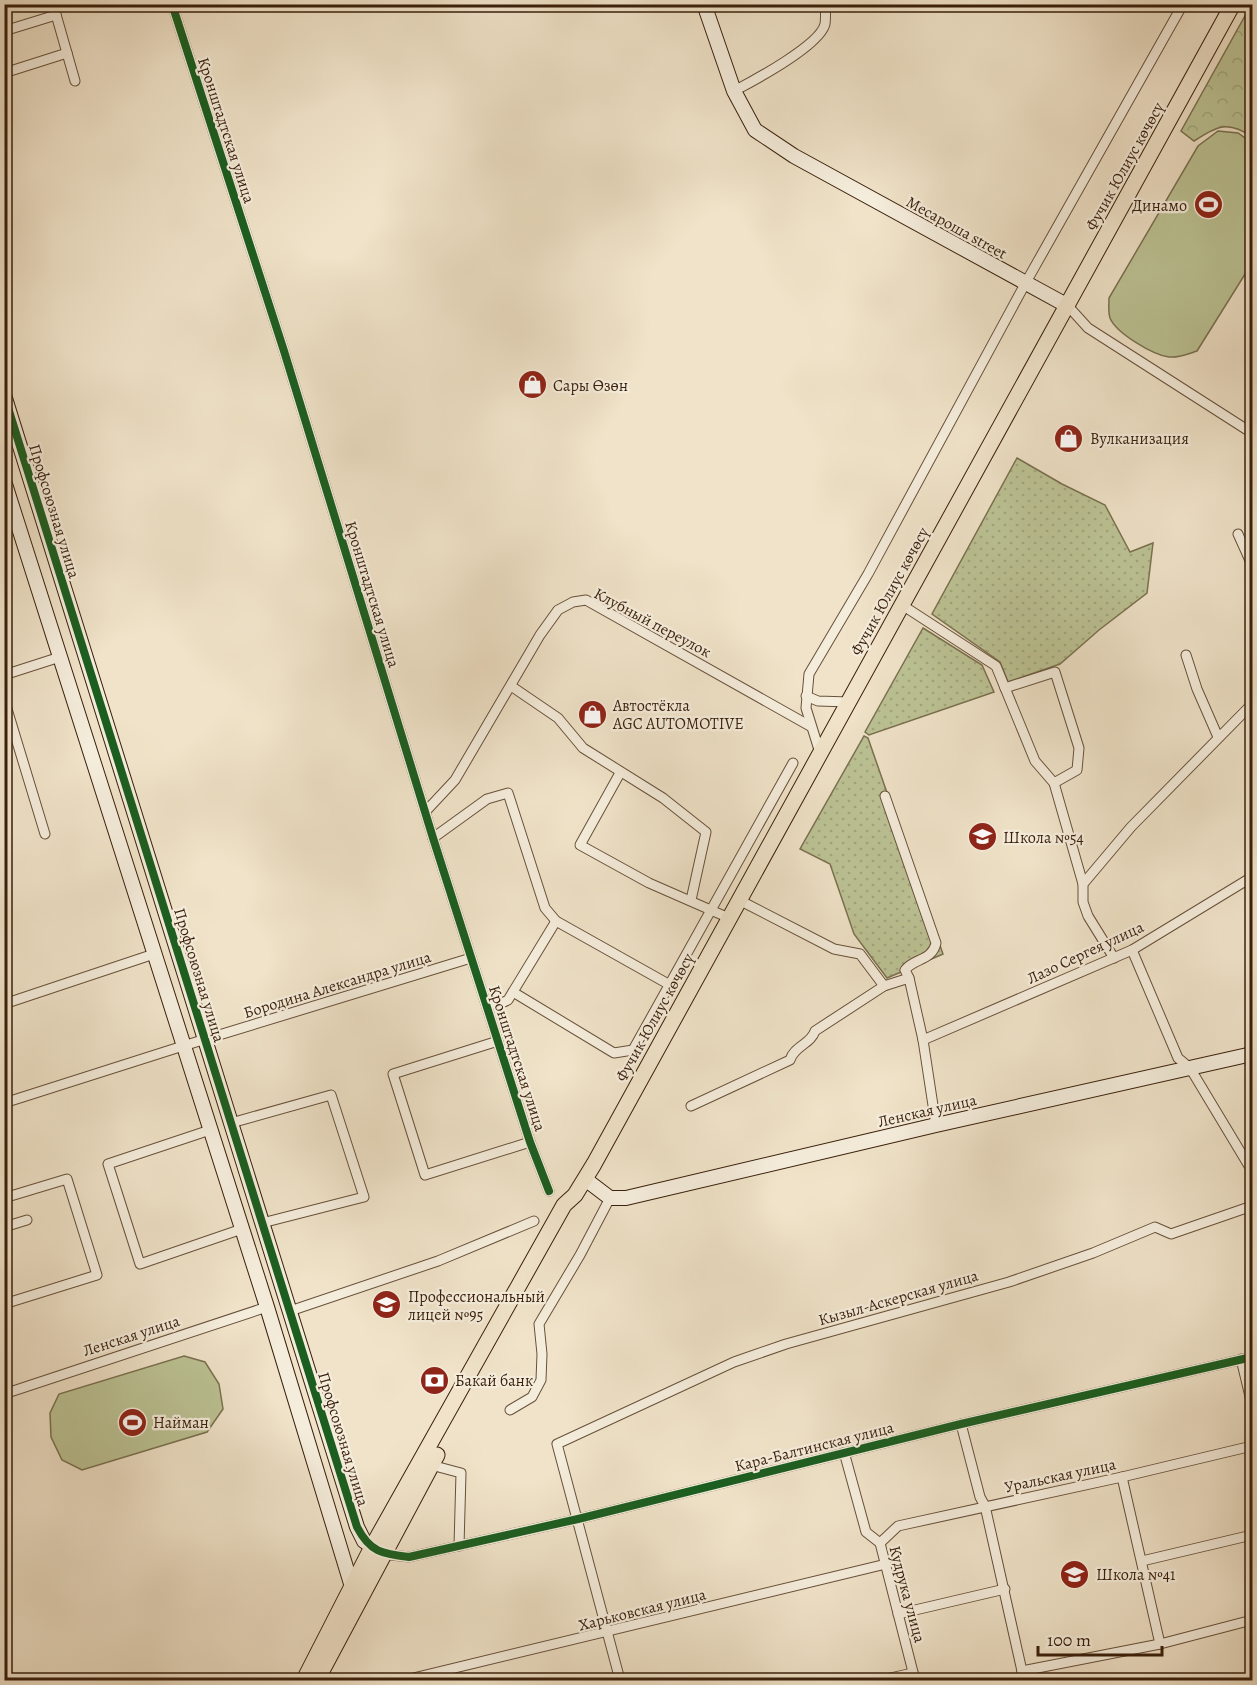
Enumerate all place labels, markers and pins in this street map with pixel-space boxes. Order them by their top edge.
sports icon: Динамо [1192,189,1224,221]
place label: Динамо [1132,195,1187,217]
shop icon: Сары Өзөн [516,369,548,401]
place label: Сары Өзөн [553,375,628,397]
shop icon: Вулканизация [1053,422,1085,454]
place label: Вулканизация [1090,428,1189,450]
place label: Автостёкла AGC AUTOMOTIVE [612,695,744,735]
shop icon: Автостёкла AGC AUTOMOTIVE [576,698,608,730]
school or university icon: Школа №54 [966,821,998,853]
place label: Школа №54 [1003,827,1084,849]
place label: Профессиональный лицей №95 [408,1286,545,1326]
school or university icon: Профессиональный лицей №95 [371,1289,403,1321]
bank icon: Бакай банк [418,1364,450,1396]
place label: Бакай банк [455,1370,533,1392]
sports icon: Найман [116,1406,148,1438]
place label: Найман [153,1412,209,1434]
school or university icon: Школа №41 [1059,1558,1091,1590]
place label: Школа №41 [1096,1564,1176,1586]

